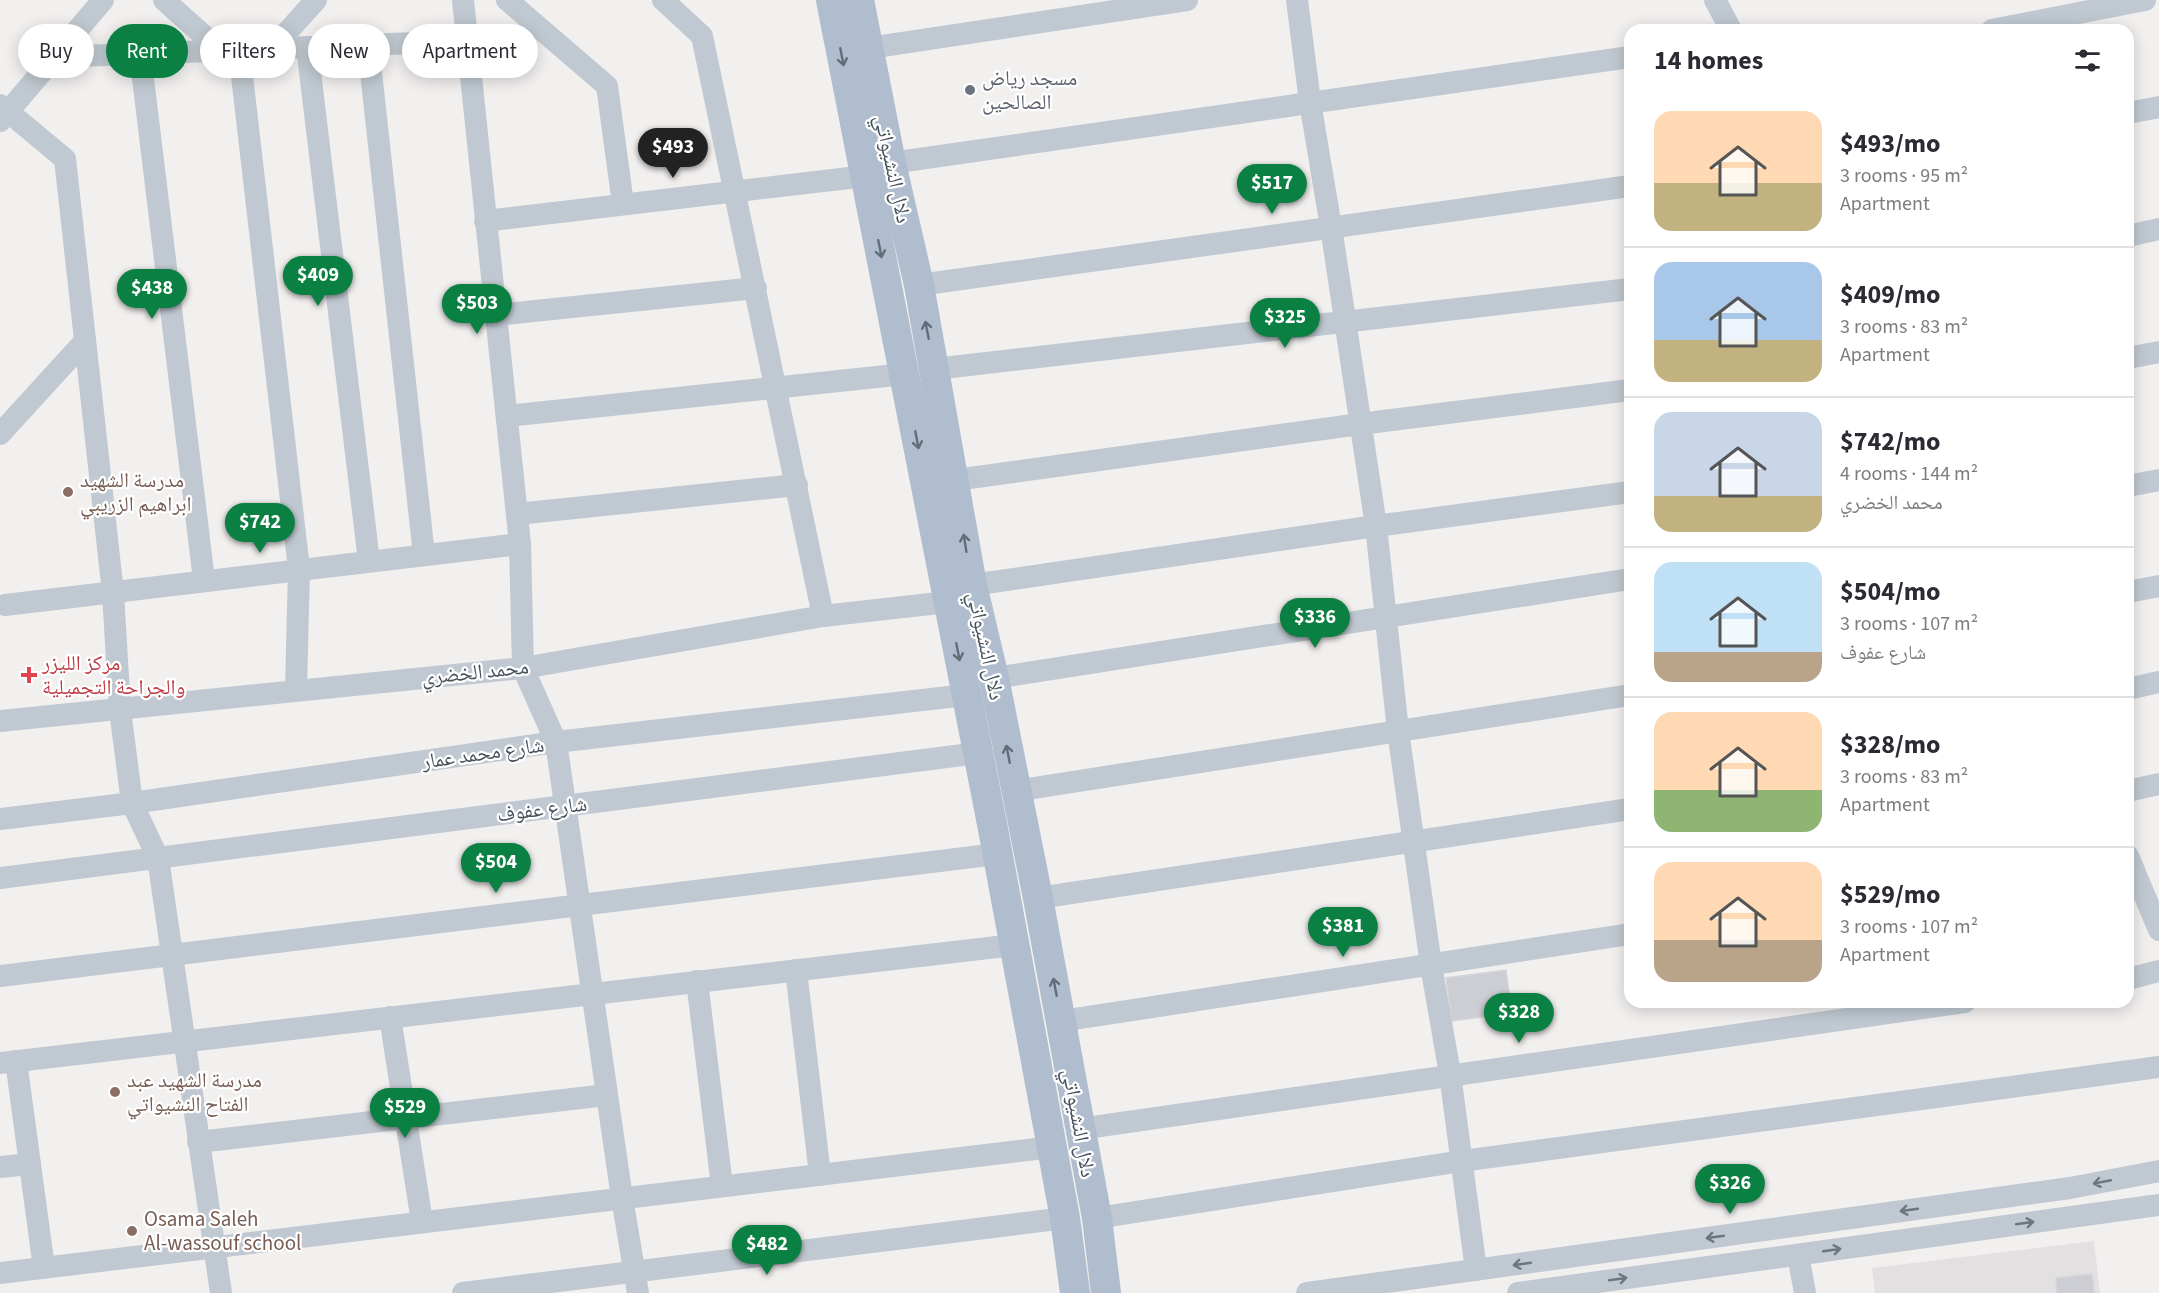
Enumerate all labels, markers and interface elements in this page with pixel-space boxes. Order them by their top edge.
chip: Buy [18,24,94,78]
chip: Rent [106,24,188,78]
chip: Filters [200,24,296,78]
chip: New [308,24,390,78]
chip: Apartment [402,24,538,78]
text: 14 homes [1654,42,1763,79]
icon: filters [2071,44,2104,77]
one-way arrow [837,47,848,67]
place label: مسجد رياض الصالحين [982,63,1077,117]
marker: مسجد رياض الصالحين [963,83,977,97]
street label: دلال النشيواتي [866,112,919,226]
text: $493/mo [1840,125,1940,162]
pin: $493 [637,128,709,179]
text: $493 [652,133,694,161]
icon: home [1702,135,1774,207]
text: 3 rooms · 95 m² [1840,162,1968,190]
pin: $517 [1236,164,1308,215]
text: $517 [1251,169,1293,197]
text: Apartment [1840,190,1930,218]
one-way arrow [875,238,886,258]
pin: $409 [282,256,354,307]
text: $409 [297,261,339,289]
pin: $438 [116,269,188,320]
text: $438 [131,274,173,302]
text: $409/mo [1840,276,1940,313]
pin: $503 [441,284,513,335]
icon: home [1702,286,1774,358]
text: $503 [456,289,498,317]
pin: $325 [1249,298,1321,349]
text: $325 [1264,303,1306,331]
text: 3 rooms · 83 m² [1840,313,1968,341]
one-way arrow [921,321,932,341]
text: Apartment [1840,341,1930,369]
text: $742/mo [1840,423,1940,460]
one-way arrow [912,430,923,449]
icon: home [1702,436,1774,508]
text: 4 rooms · 144 m² [1840,460,1978,488]
place label: مدرسة الشهيد ابراهيم الزريبي [80,465,192,520]
marker: مدرسة الشهيد ابراهيم الزريبي [61,485,75,499]
text: محمد الخضري [1840,489,1943,517]
pin: $742 [224,503,296,554]
text: $742 [239,508,281,536]
one-way arrow [959,533,970,553]
text: $504/mo [1840,573,1940,610]
icon: home [1702,586,1774,658]
street label: دلال النشيواتي [959,589,1012,703]
pin: $336 [1279,598,1351,649]
text: $336 [1294,603,1336,631]
text: 3 rooms · 107 m² [1840,610,1978,638]
text: شارع عفوف [1840,639,1926,667]
one-way arrow [953,642,964,662]
place label: مركز الليزر والجراحة التجميلية [41,648,185,702]
street label: محمد الخضري [420,651,530,694]
marker: مركز الليزر والجراحة التجميلية [20,666,38,684]
text: $328/mo [1840,726,1940,763]
street label: شارع محمد عمار [419,730,546,777]
icon: home [1702,736,1774,808]
one-way arrow [1002,745,1013,765]
text: 3 rooms · 83 m² [1840,763,1968,791]
street label: شارع عفوف [495,789,589,829]
text: Apartment [1840,791,1930,819]
pin: $504 [460,843,532,894]
text: $504 [475,848,517,876]
text: $529/mo [1840,876,1940,913]
icon: home [1702,886,1774,958]
pin: $381 [1307,907,1379,958]
text: $381 [1322,912,1364,940]
text: 3 rooms · 107 m² [1840,913,1978,941]
text: Apartment [1840,941,1930,969]
one-way arrow [1049,977,1060,997]
pin: $328 [1483,993,1555,1044]
text: $328 [1498,998,1540,1026]
place label: مدرسة الشهيد عبد الفتاح النشيواتي [127,1065,262,1120]
street label: دلال النشيواتي [1053,1066,1103,1180]
marker: مدرسة الشهيد عبد الفتاح النشيواتي [108,1085,122,1099]
pin: $529 [369,1088,441,1139]
text: $529 [384,1093,426,1121]
pin: $326 [1694,1164,1766,1215]
text: $326 [1709,1169,1751,1197]
one-way arrow [2092,1177,2112,1188]
place label: Osama Saleh Al-wassouf school [144,1204,301,1258]
one-way arrow [1899,1205,1919,1216]
one-way arrow [2014,1218,2034,1229]
marker: Osama Saleh Al-wassouf school [125,1224,139,1238]
pin: $482 [731,1225,803,1276]
text: $482 [746,1230,788,1258]
one-way arrow [1706,1232,1726,1243]
one-way arrow [1821,1244,1841,1255]
one-way arrow [1513,1258,1533,1269]
one-way arrow [1607,1274,1627,1285]

